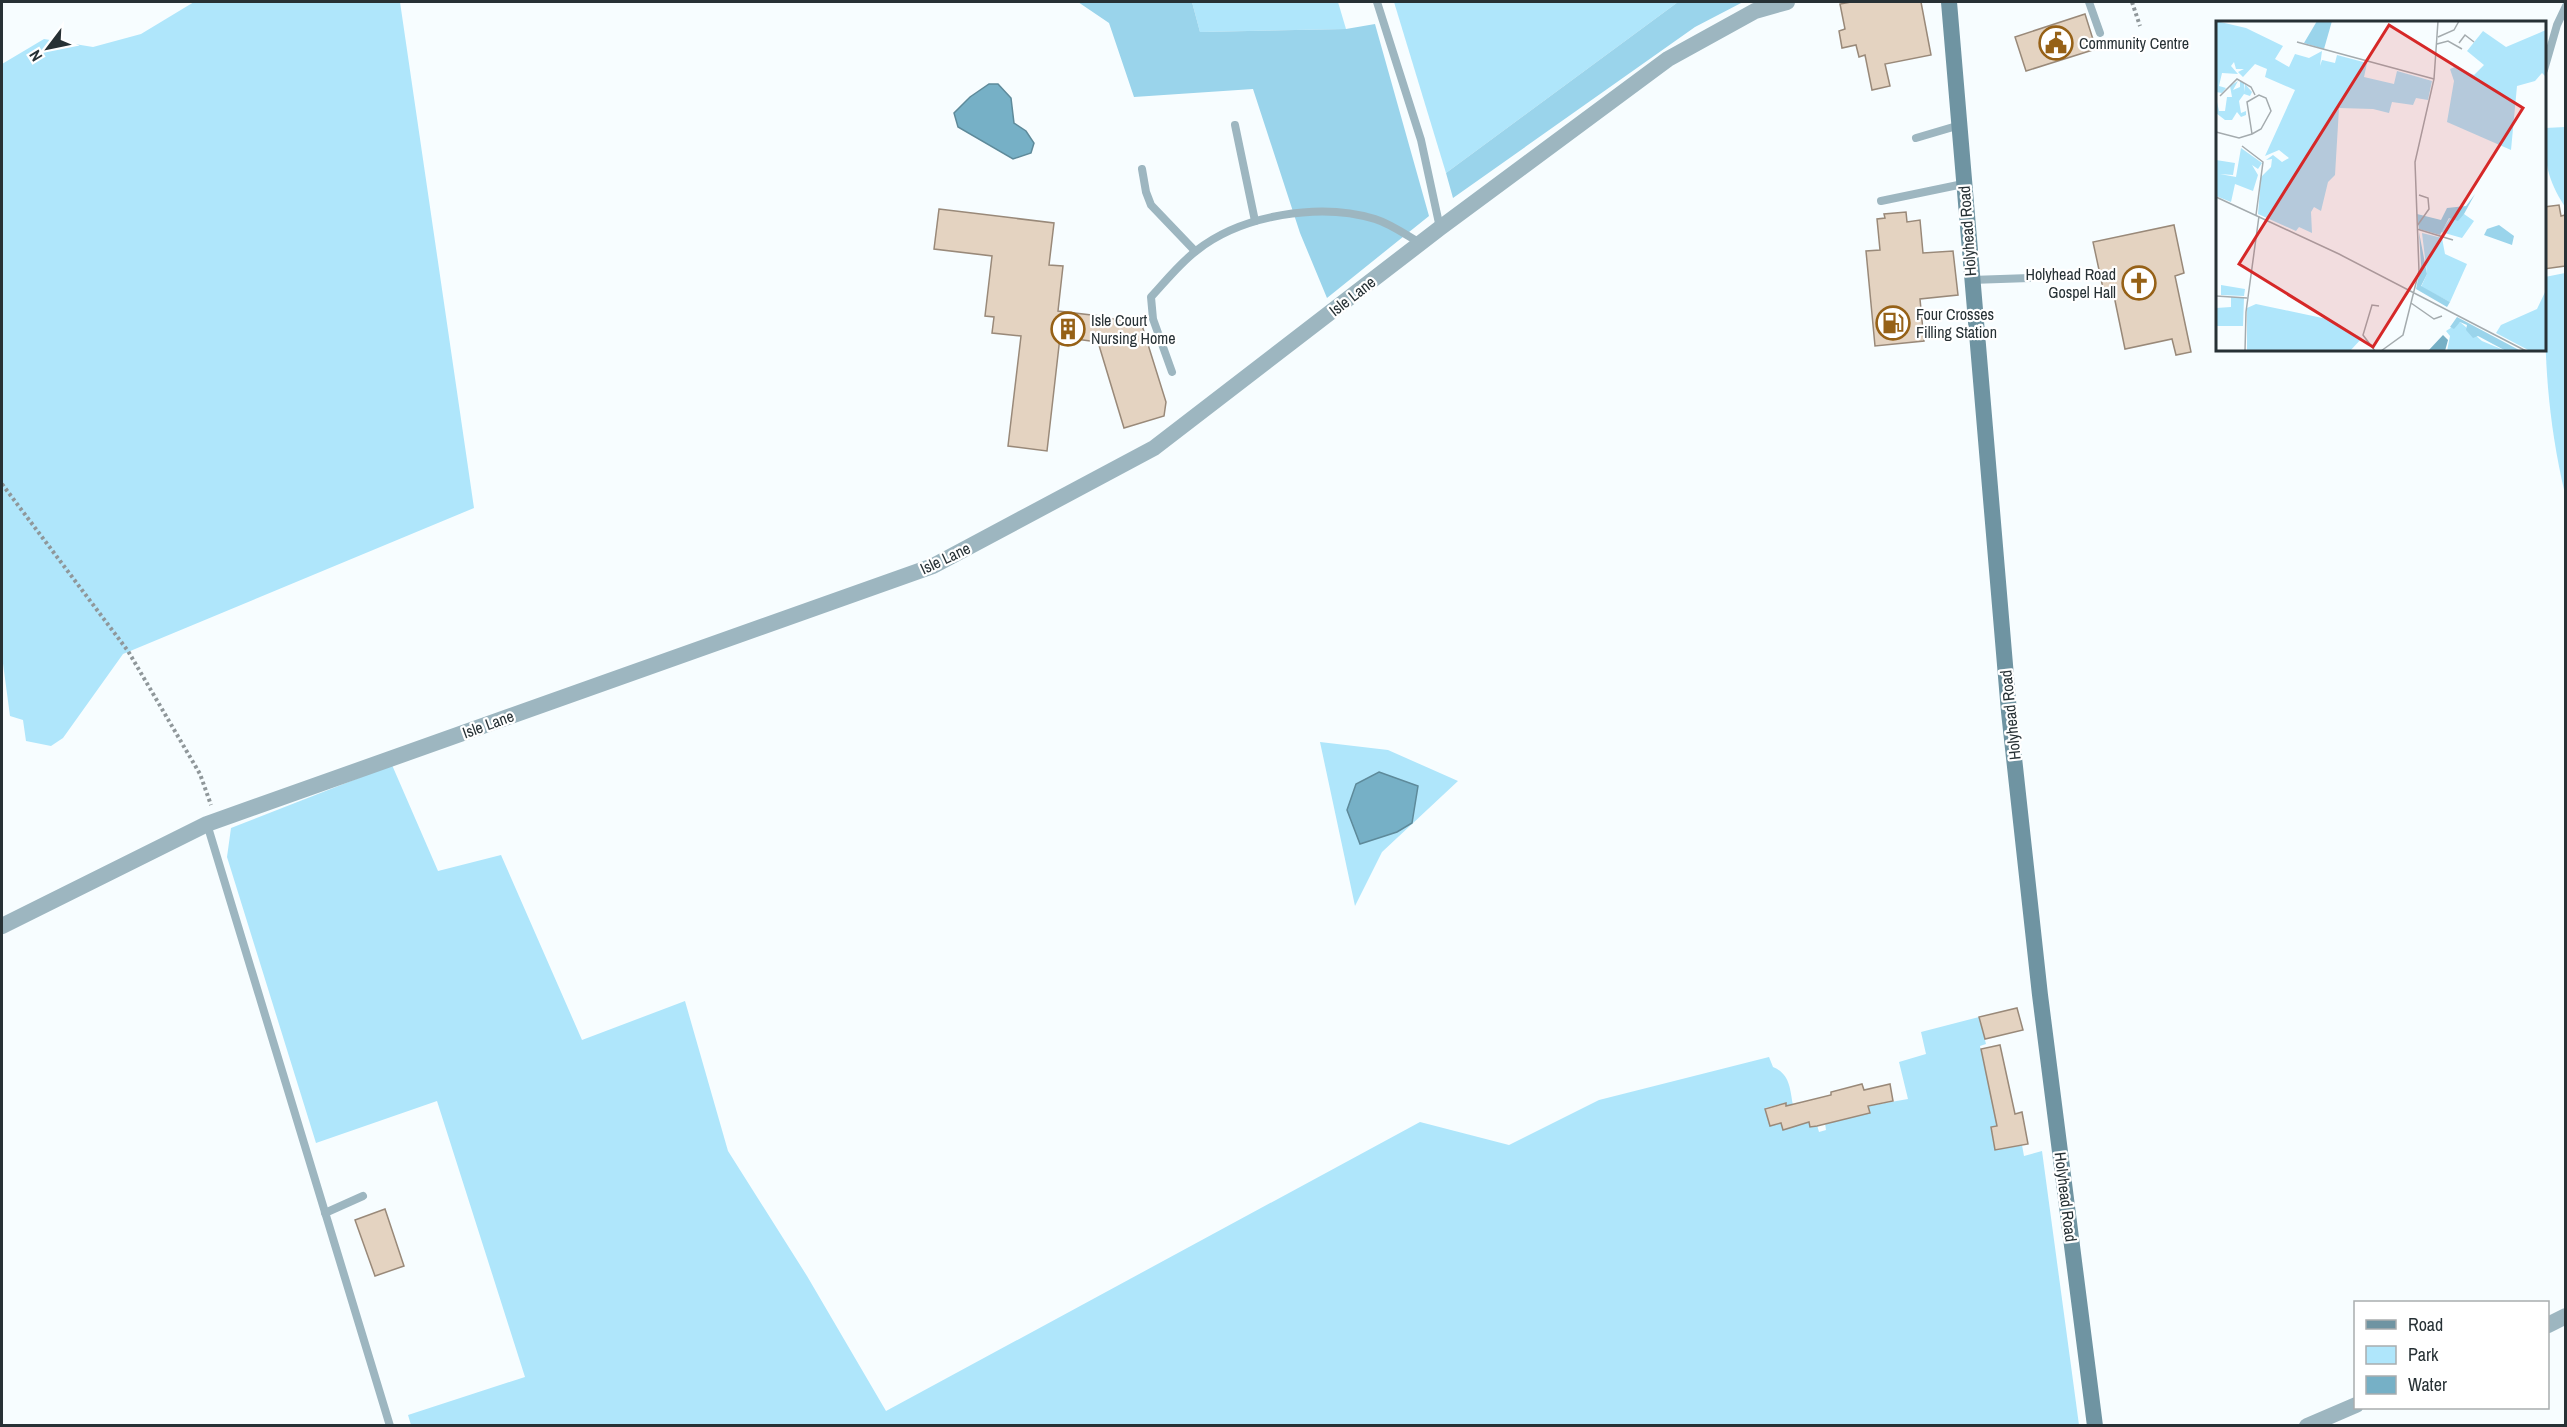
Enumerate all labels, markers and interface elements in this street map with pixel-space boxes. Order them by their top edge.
north arrow [18,18,78,78]
inset map [2216,21,2546,351]
public building icon: Community Centre [2038,25,2074,61]
place label: Community Centre [2079,32,2189,54]
text: N [23,46,47,66]
street label: Holyhead Road [1953,185,1981,277]
place label: Holyhead Road Gospel Hall [2026,263,2116,303]
church icon: Holyhead Road Gospel Hall [2121,265,2157,301]
street label: Isle Lane [1324,271,1380,321]
place label: Four Crosses Filling Station [1916,303,1997,343]
fuel station icon: Four Crosses Filling Station [1875,305,1911,341]
place label: Isle Court Nursing Home [1091,309,1176,349]
building icon: Isle Court Nursing Home [1050,311,1086,347]
street label: Isle Lane [916,537,974,579]
street label: Holyhead Road [1994,669,2026,761]
street label: Isle Lane [459,705,517,743]
street label: Holyhead Road [2050,1151,2082,1243]
legend [2354,1301,2549,1409]
text: Road [2408,1312,2443,1337]
text: Park [2408,1342,2439,1367]
text: Water [2408,1372,2447,1397]

